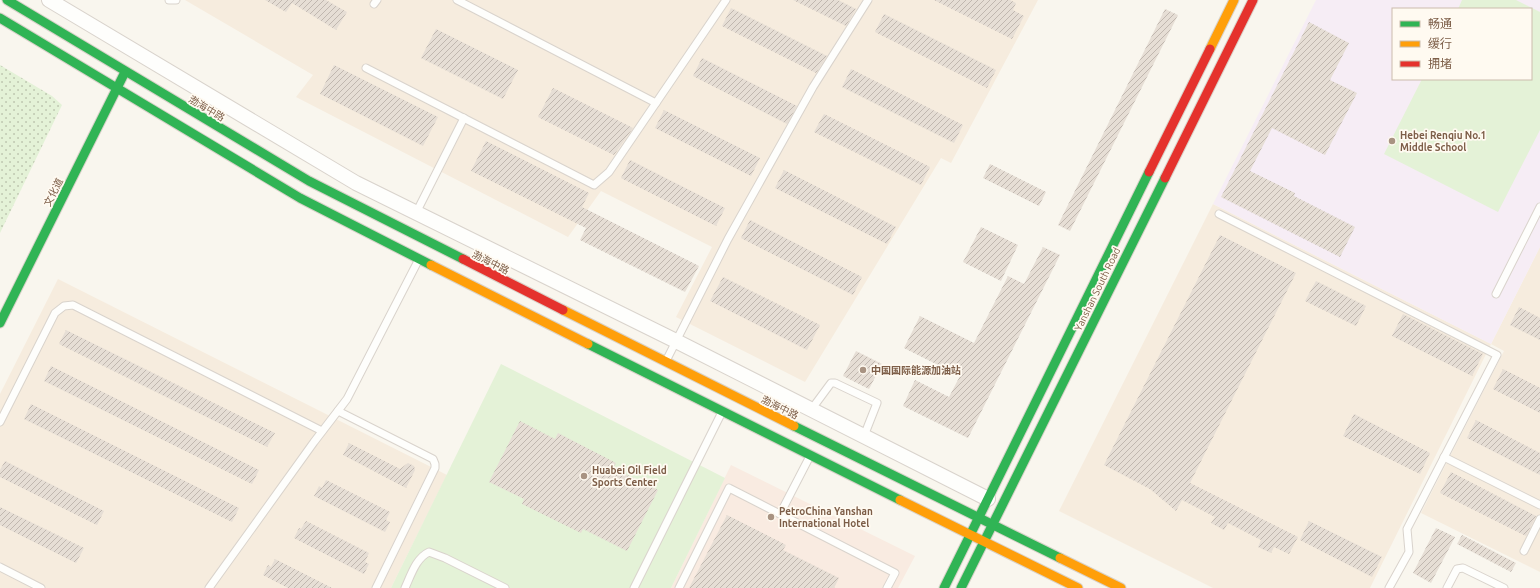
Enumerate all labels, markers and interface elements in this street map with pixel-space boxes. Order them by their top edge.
legend [1392,8,1532,80]
text: 畅通 [1428,17,1452,30]
text: 缓行 [1428,37,1452,50]
text: 拥堵 [1428,57,1452,70]
street label: 渤海中路 [187,93,227,123]
place label: Hebei Renqiu No.1 Middle School [1400,130,1486,153]
marker: Hebei Renqiu No.1 Middle School [1387,136,1397,146]
street label: 文化道 [42,176,65,208]
street label: Yanshan South Road [1073,246,1122,333]
street label: 渤海中路 [470,248,511,276]
place label: 中国国际能源加油站 [871,364,961,376]
marker: 中国国际能源加油站 [858,365,868,375]
street label: 渤海中路 [759,394,800,421]
place label: Huabei Oil Field Sports Center [592,465,667,488]
marker: Huabei Oil Field Sports Center [579,471,589,481]
place label: PetroChina Yanshan International Hotel [779,506,873,529]
marker: PetroChina Yanshan International Hotel [766,512,776,522]

